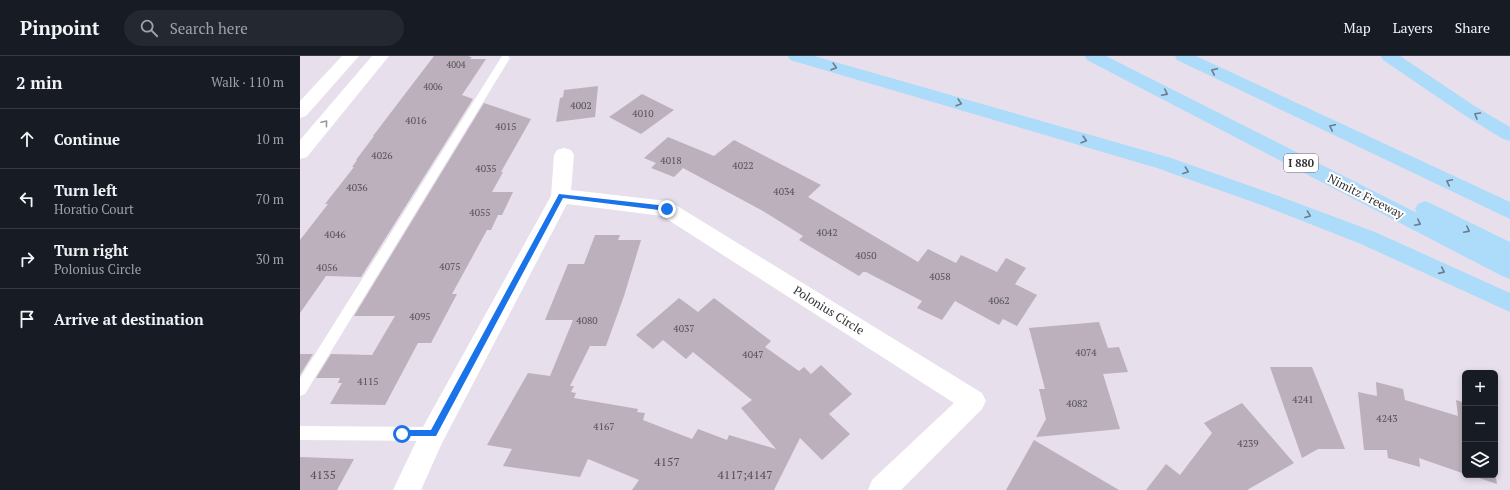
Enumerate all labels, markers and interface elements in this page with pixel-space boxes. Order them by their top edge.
search box [124,10,404,46]
text: Pinpoint [20,15,100,40]
icon: search [138,17,160,39]
text: Search here [170,18,248,38]
text: Map [1344,18,1371,37]
text: Layers [1393,18,1433,37]
text: Share [1455,18,1490,37]
house number: 4004 [446,59,466,71]
one-way arrow [830,62,837,71]
one-way arrow [1211,68,1219,76]
text: 2 min [16,71,63,94]
text: Walk · 110 m [211,73,284,91]
house number: 4006 [423,81,443,93]
one-way arrow [1161,88,1168,96]
one-way arrow [955,98,962,107]
house number: 4002 [570,99,592,112]
house number: 4010 [632,107,654,120]
one-way arrow [1474,113,1481,120]
house number: 4016 [405,114,427,127]
one-way arrow [321,120,328,127]
house number: 4015 [495,120,517,133]
one-way arrow [1329,124,1336,132]
icon: ahead [16,128,38,150]
text: Continue [54,129,120,149]
text: 10 m [256,130,284,148]
one-way arrow [1080,135,1087,144]
house number: 4026 [371,149,393,162]
house number: 4018 [660,154,682,167]
road number: I 880 [1284,154,1318,172]
house number: 4022 [732,159,754,172]
house number: 4035 [475,162,497,175]
one-way arrow [1183,166,1190,175]
street label: Nimitz Freeway [1325,170,1407,222]
one-way arrow [1446,179,1454,187]
text: Turn left [54,180,118,200]
house number: 4036 [346,181,368,194]
house number: 4034 [773,185,795,198]
icon: left [16,188,38,210]
text: 70 m [256,190,284,208]
text: Horatio Court [54,200,134,218]
route end [658,200,676,218]
house number: 4055 [469,206,491,219]
one-way arrow [1305,211,1312,219]
one-way arrow [1414,218,1421,225]
house number: 4042 [816,226,838,239]
one-way arrow [1463,226,1471,233]
house number: 4046 [324,228,346,241]
text: Turn right [54,240,129,260]
icon: right [16,248,38,270]
house number: 4050 [855,249,877,262]
text: 30 m [256,250,284,268]
text: Polonius Circle [54,260,141,278]
house number: 4075 [439,260,461,273]
house number: 4056 [316,261,338,274]
one-way arrow [1439,267,1446,275]
house number: 4058 [929,270,951,283]
street label: Polonius Circle [791,282,867,338]
house number: 4062 [988,294,1010,307]
icon: arrive [16,308,38,330]
text: Arrive at destination [54,309,204,329]
house number: 4095 [409,310,431,323]
house number: 4080 [576,314,598,327]
house number: 4037 [673,322,695,335]
house number: 4074 [1075,346,1097,359]
house number: 4047 [742,348,764,361]
map controls [1462,370,1498,478]
button: + [1462,370,1498,406]
house number: 4115 [357,375,379,388]
house number: 4241 [1292,393,1314,406]
house number: 4082 [1066,397,1088,410]
button: − [1462,406,1498,442]
house number: 4243 [1376,412,1398,425]
house number: 4167 [593,420,615,433]
route start [393,425,411,443]
house number: 4239 [1237,437,1259,450]
button: layers [1462,442,1498,478]
house number: 4157 [654,454,680,469]
house number: 4135 [310,467,336,482]
house number: 4117;4147 [717,467,773,482]

